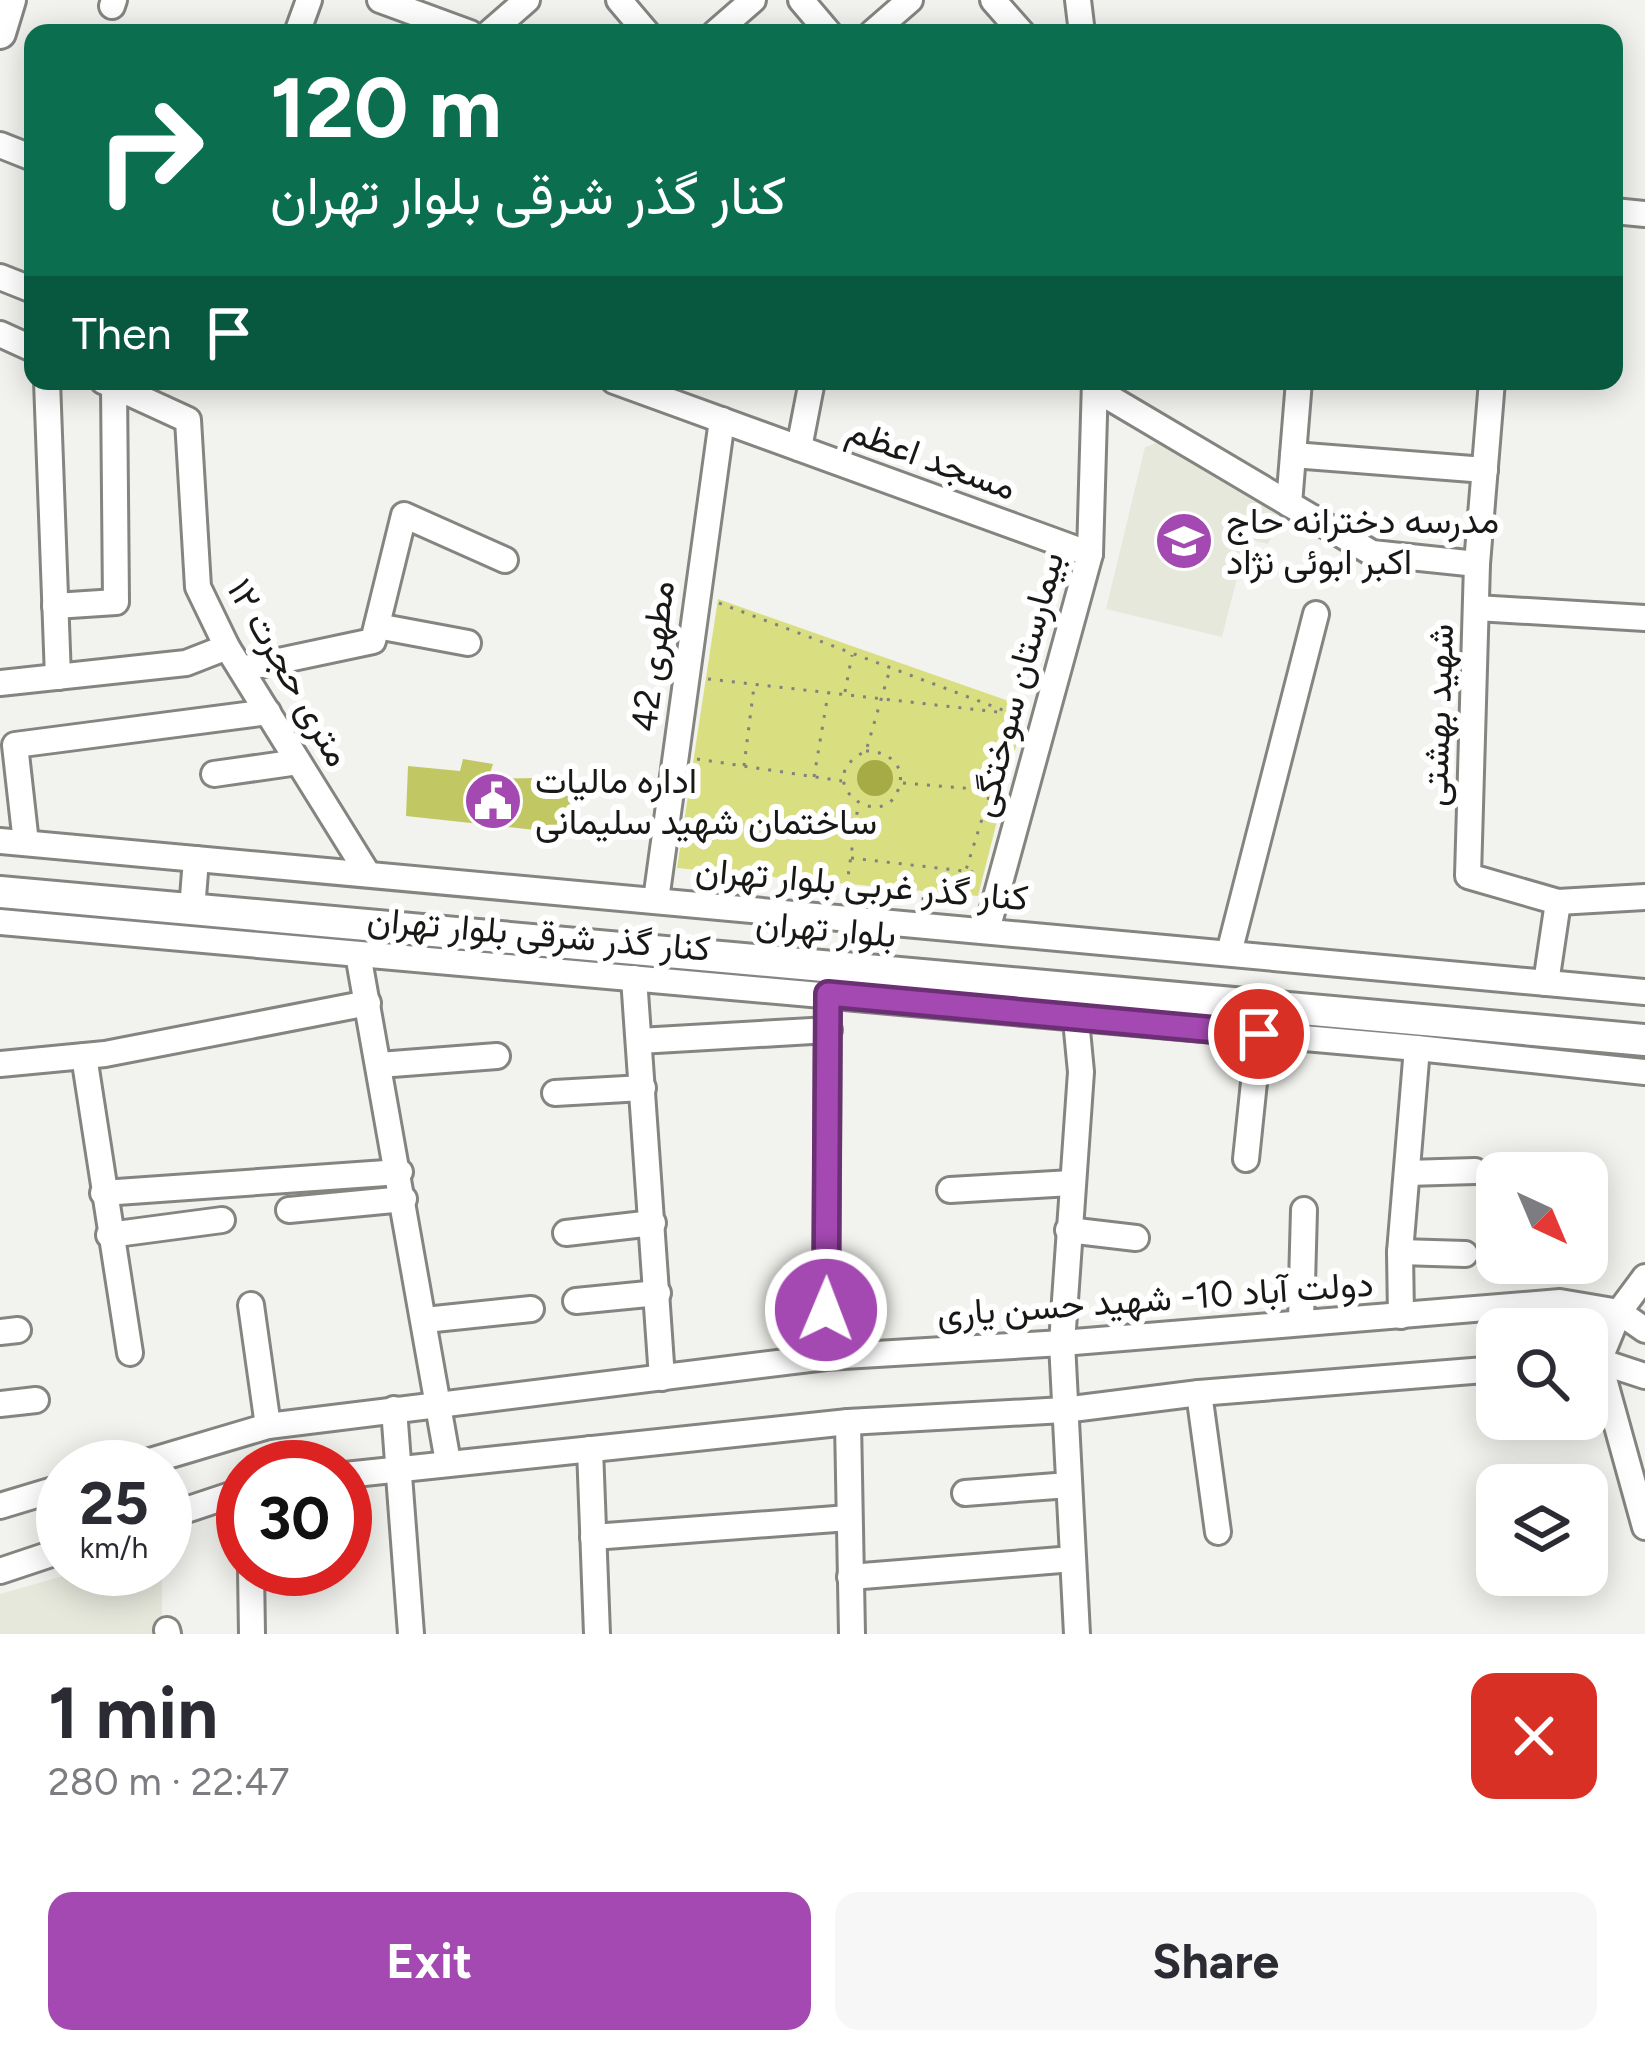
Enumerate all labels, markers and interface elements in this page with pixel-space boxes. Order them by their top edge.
text: 120 m [270,57,502,158]
icon: right [72,72,228,228]
text: کنار گذر شرقی بلوار تهران [270,163,787,228]
icon: arrive [196,300,262,366]
text: Then [72,306,172,360]
street label: مسجد اعظم [841,408,1022,511]
place label: مدرسه دخترانه حاج اکبر ابوئی نژاد [1226,499,1499,584]
school or university icon: مدرسه دخترانه حاج اکبر ابوئی نژاد [1153,510,1215,572]
street label: بیمارستان سوختگی [960,547,1073,821]
street label: ۱۲ متری حجرت [218,571,361,774]
street label: مطهری 42 [622,578,684,734]
street label: شهید بهشتی [1413,623,1463,807]
place label: اداره مالیات ساختمان شهید سلیمانی [535,759,877,844]
public building icon: اداره مالیات ساختمان شهید سلیمانی [462,770,524,832]
street label: کنار گذر غربی بلوار تهران [694,848,1030,920]
street label: کنار گذر شرقی بلوار تهران [365,897,712,971]
street label: بلوار تهران [754,901,898,957]
pin [1208,983,1310,1085]
icon: arrive [1226,1001,1292,1067]
north arrow [1476,1152,1608,1284]
map controls [1476,1152,1608,1596]
position arrow [763,1247,889,1373]
street label: دولت آباد 10- شهید حسن یاری [935,1262,1375,1336]
button: search [1476,1308,1608,1440]
speed limit sign: 30 [216,1440,372,1596]
button: layers [1476,1464,1608,1596]
text: 25 [79,1467,149,1539]
text: km/h [80,1529,148,1566]
text: 1 min [48,1670,218,1756]
button: close [1471,1673,1597,1799]
text: 280 m · 22:47 [48,1758,289,1805]
button: Exit [48,1892,811,2030]
button: Share [835,1892,1597,2030]

